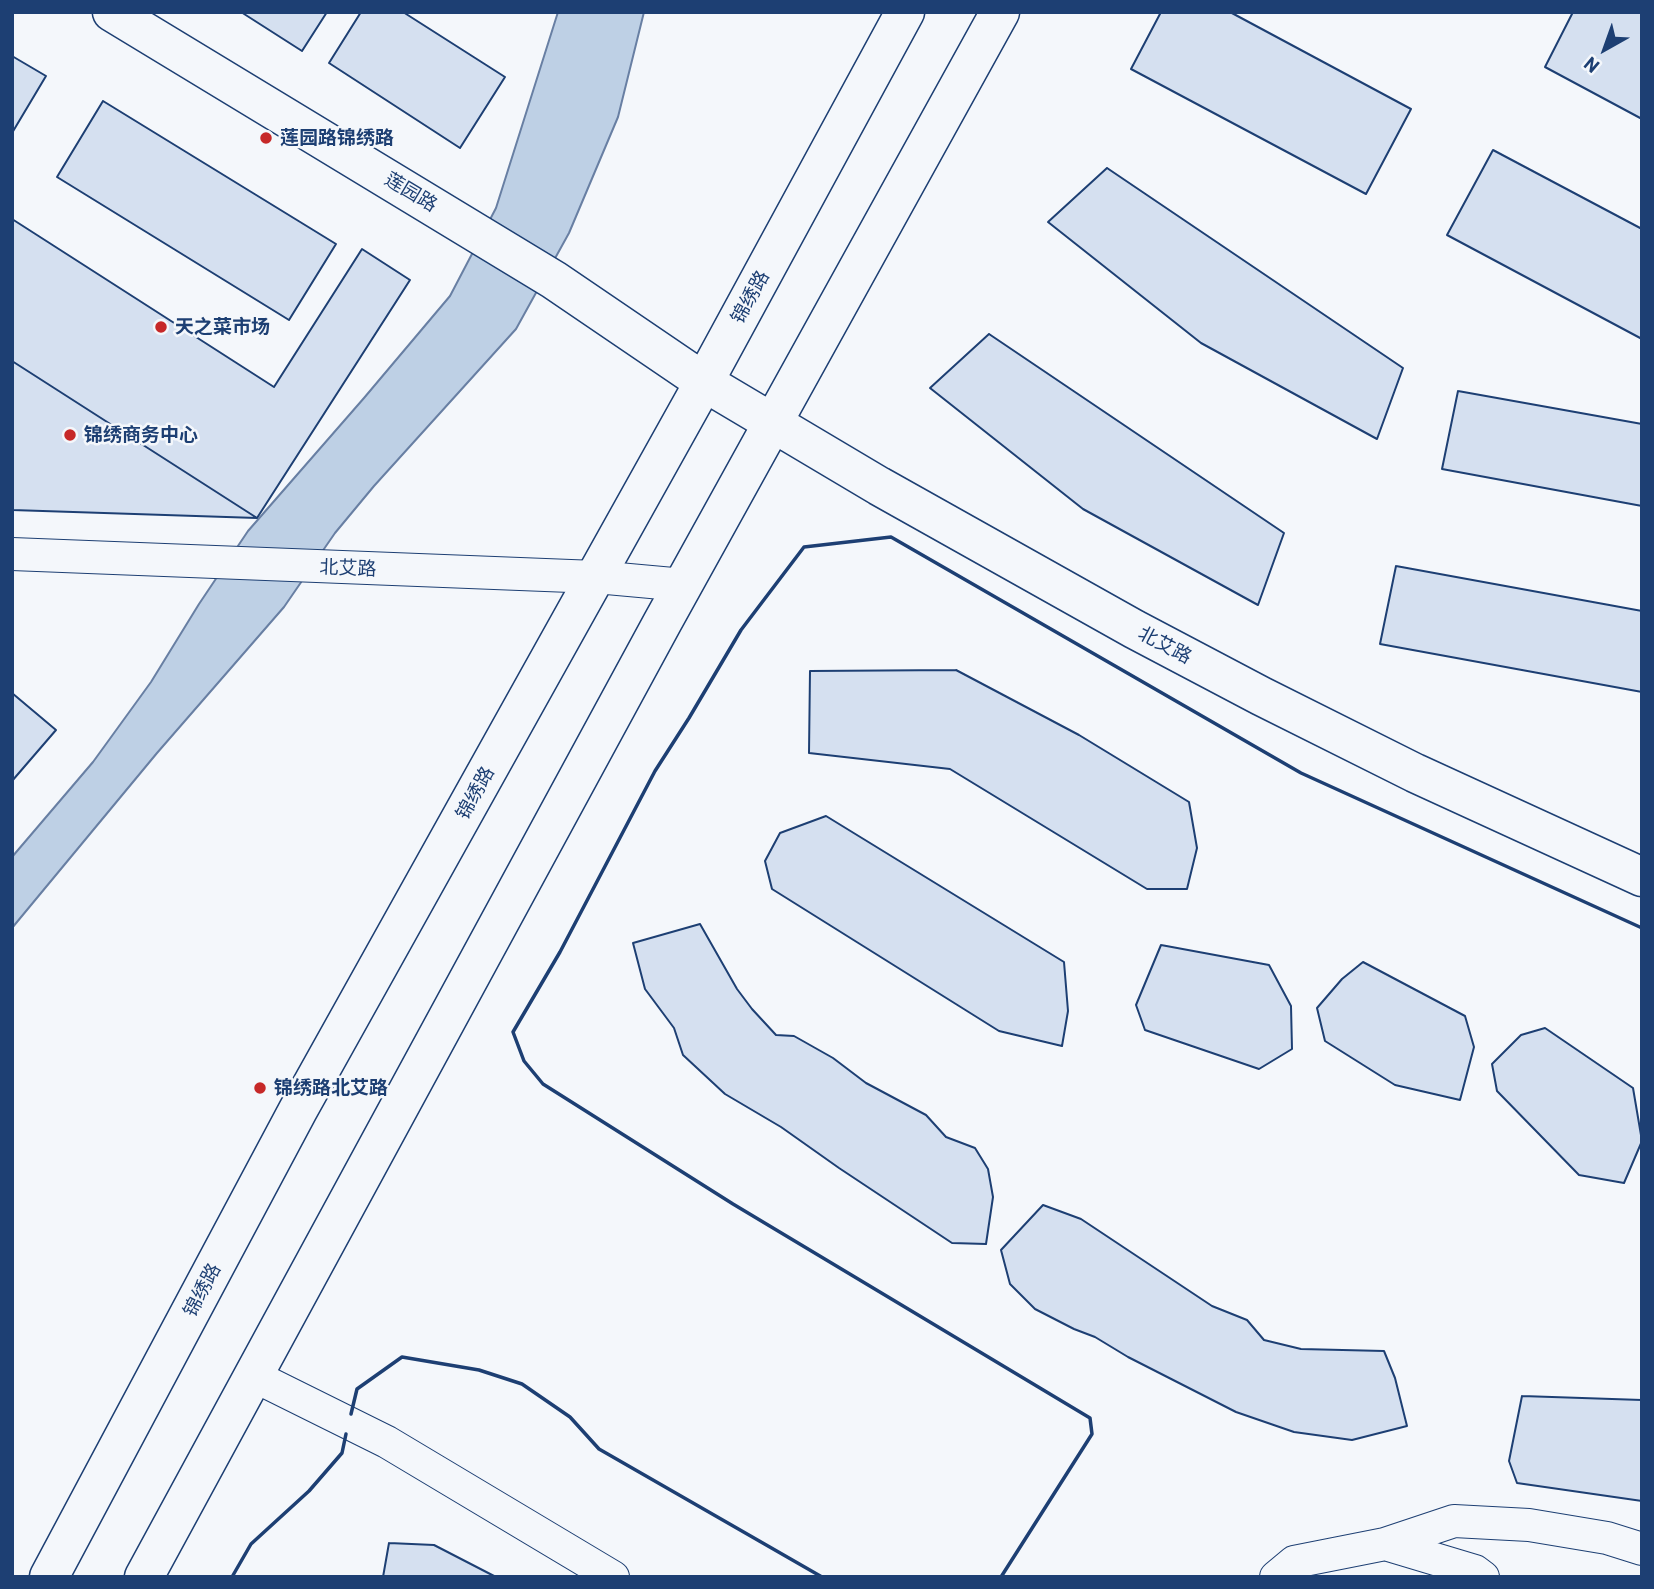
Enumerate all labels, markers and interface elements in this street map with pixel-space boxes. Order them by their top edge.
north arrow [1570,14,1640,84]
text: N [1579,53,1603,78]
place label: 莲园路锦绣路 [280,127,394,149]
marker: 莲园路锦绣路 [258,130,274,146]
street label: 莲园路 [381,168,441,216]
street label: 锦绣路 [726,267,774,327]
place label: 天之菜市场 [175,316,270,338]
marker: 天之菜市场 [153,319,169,335]
place label: 锦绣商务中心 [84,424,198,446]
marker: 锦绣商务中心 [62,427,78,443]
street label: 北艾路 [319,556,377,580]
street label: 北艾路 [1134,622,1196,668]
street label: 锦绣路 [451,763,499,823]
place label: 锦绣路北艾路 [274,1077,388,1099]
marker: 锦绣路北艾路 [252,1080,268,1096]
street label: 锦绣路 [179,1259,225,1321]

